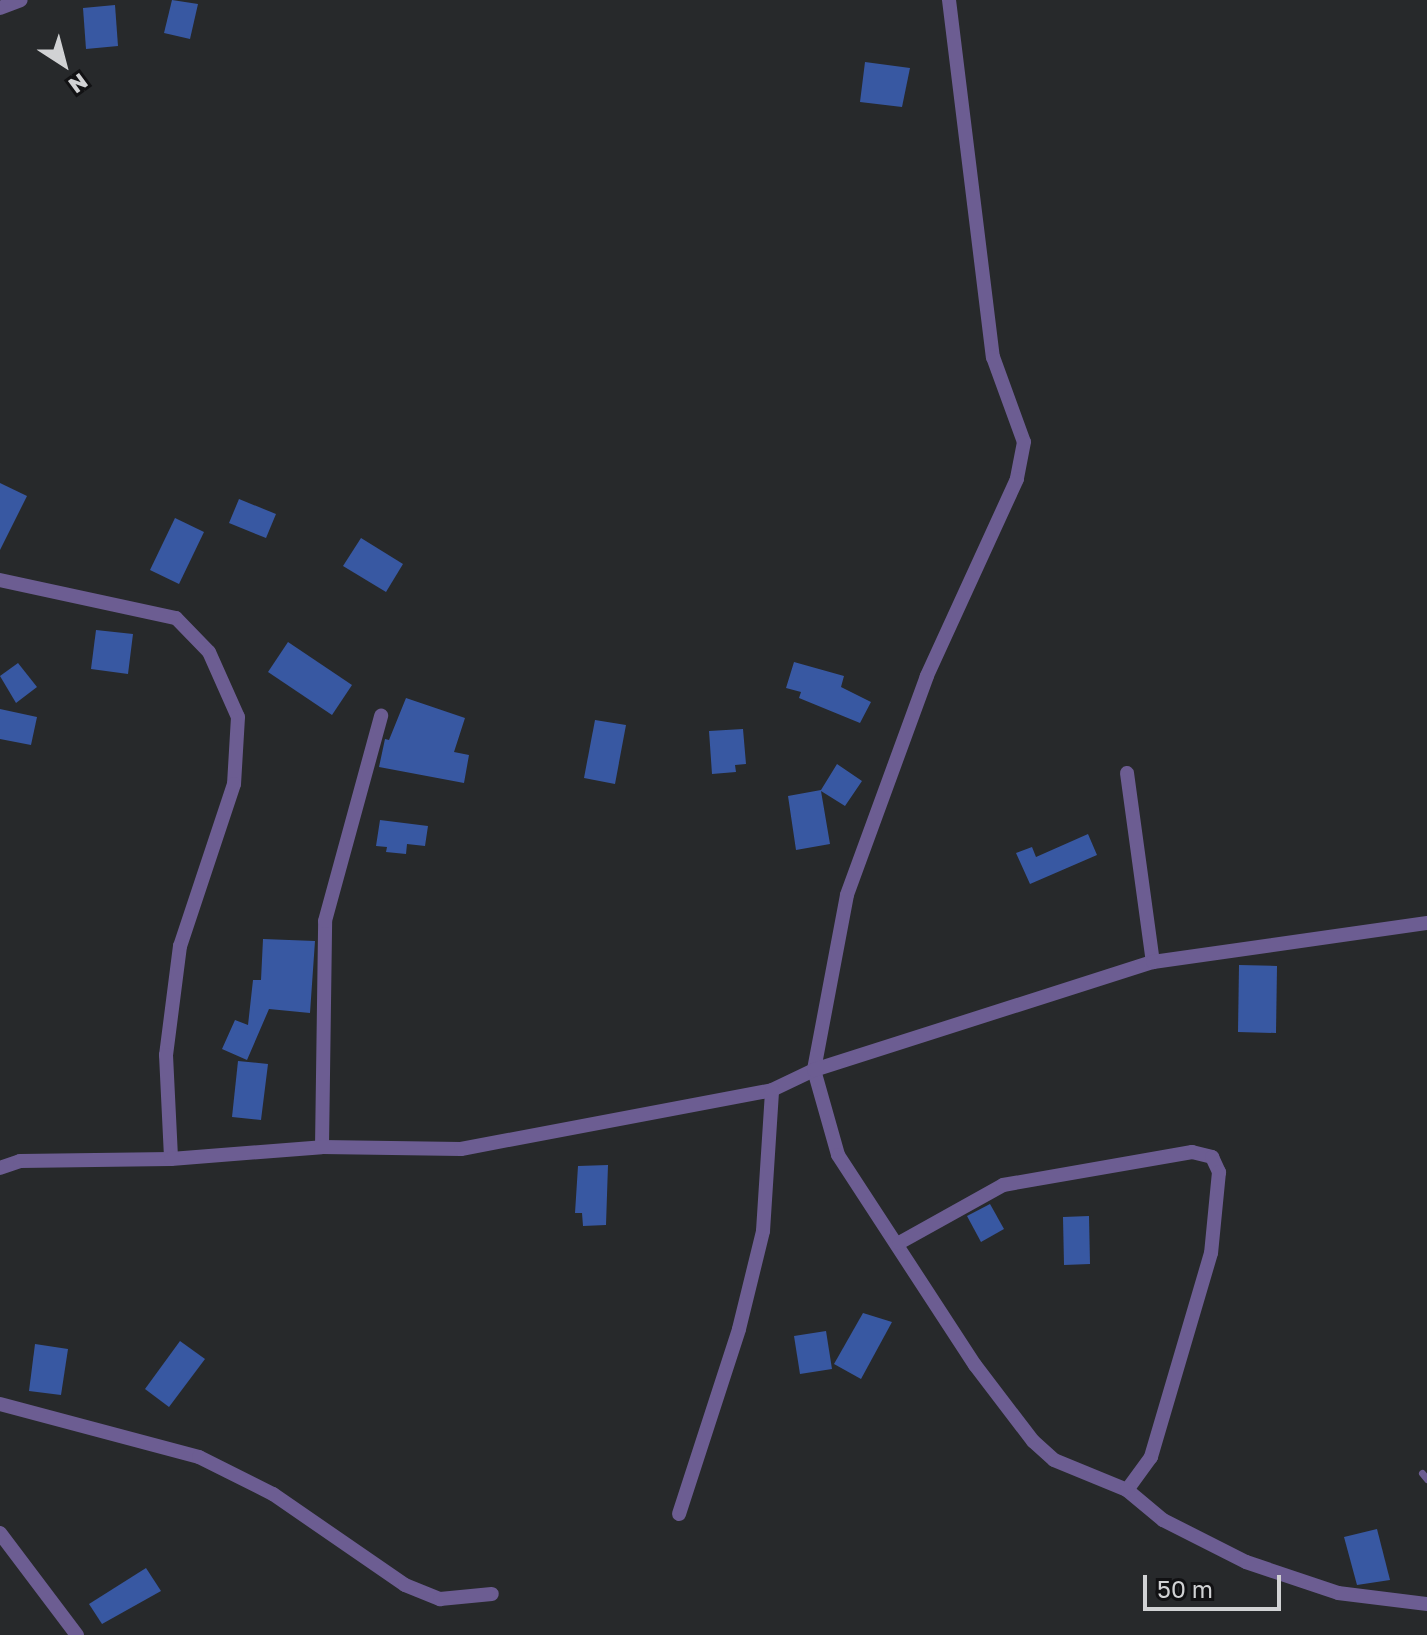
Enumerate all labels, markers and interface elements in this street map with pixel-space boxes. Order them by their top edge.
north arrow [24,24,104,104]
text: N [64,68,93,100]
scale bar [1147,1559,1285,1609]
text: 50 m [1157,1574,1213,1603]

